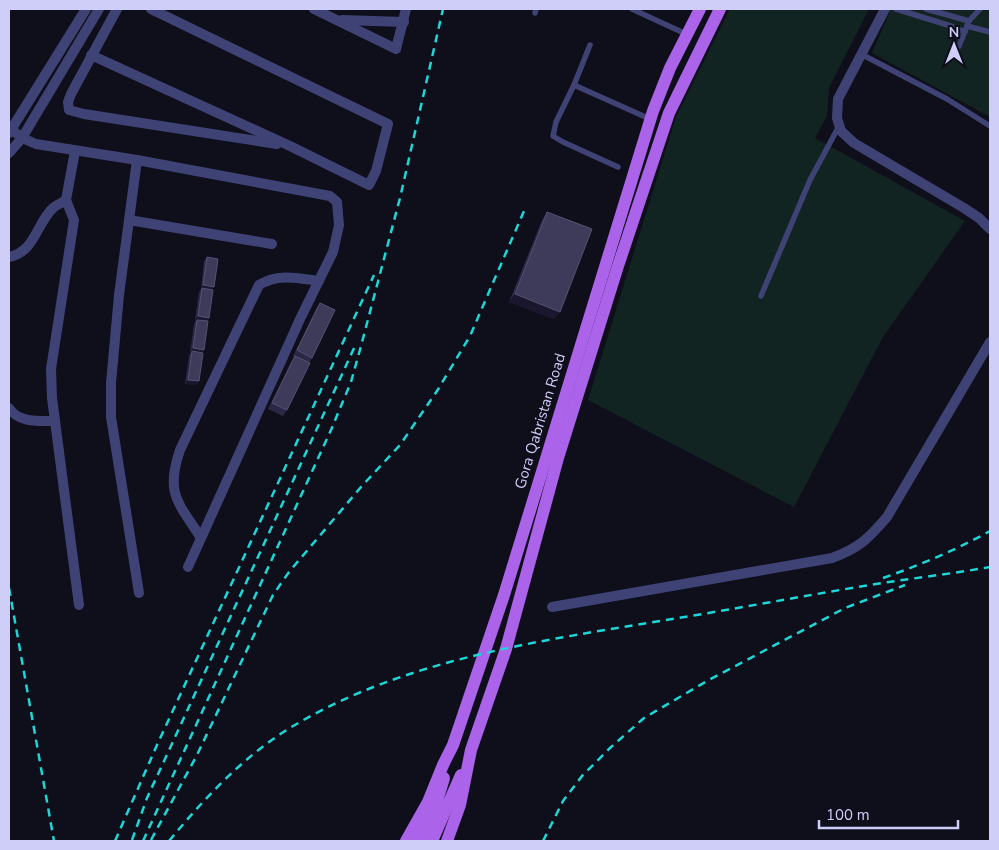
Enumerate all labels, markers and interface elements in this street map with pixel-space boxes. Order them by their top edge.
north arrow [929,20,979,70]
text: N [949,23,959,42]
street label: Gora Qabristan Road [510,351,570,491]
scale bar [819,798,958,830]
text: 100 m [826,805,870,825]

